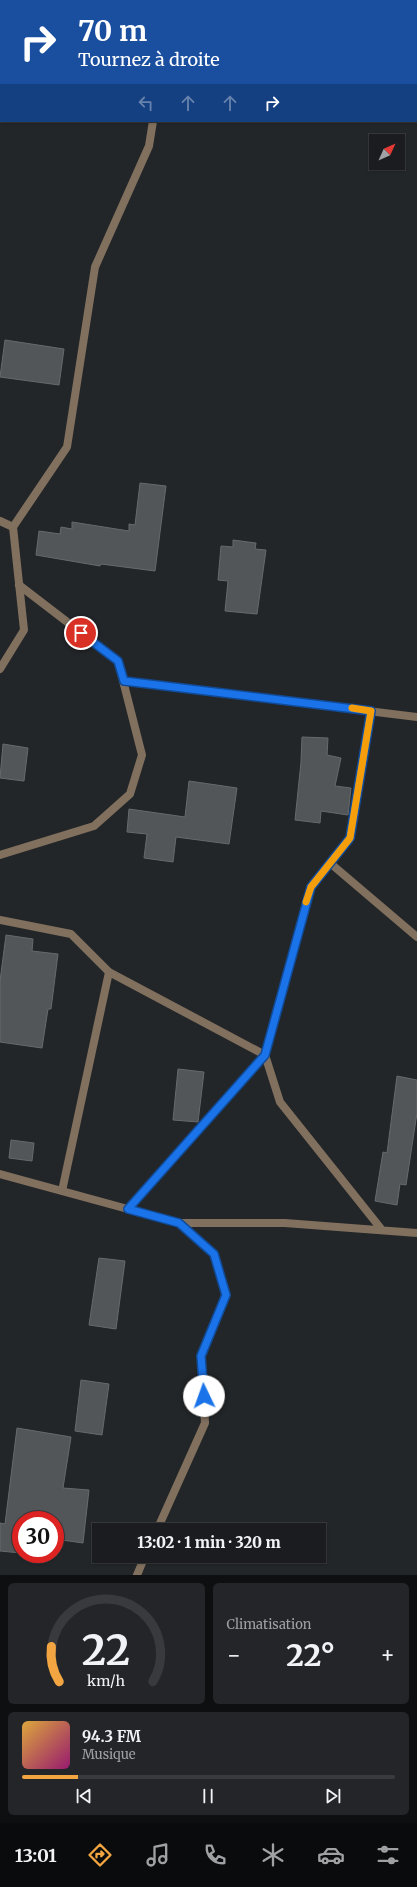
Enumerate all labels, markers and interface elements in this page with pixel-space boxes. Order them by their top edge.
text: 70 m [78,13,147,49]
icon: right [12,16,64,68]
text: Tournez à droite [78,48,220,71]
icon: left [135,92,157,114]
icon: ahead [177,92,199,114]
icon: ahead [219,92,241,114]
icon: right [261,92,283,114]
north arrow [369,134,405,170]
map controls [369,134,405,170]
pin [64,616,98,650]
icon: arrive [70,622,92,644]
position arrow [183,1375,225,1417]
speed limit sign: 30 [12,1511,64,1563]
text: 13:02 · 1 min · 320 m [137,1533,281,1552]
text: Climatisation [227,1616,311,1633]
text: 22 [82,1623,130,1675]
text: 22° [286,1636,335,1674]
text: − [227,1641,241,1669]
text: + [380,1641,395,1669]
text: km/h [87,1671,126,1689]
text: 94.3 FM [82,1727,141,1746]
text: Musique [82,1746,136,1763]
icon: previous [73,1785,95,1807]
icon: pause [197,1785,219,1807]
icon: next [322,1785,344,1807]
icon: directions [86,1841,114,1869]
icon: music [144,1841,172,1869]
icon: phone [201,1841,229,1869]
icon: climate [259,1841,287,1869]
icon: car [317,1841,345,1869]
icon: filters [374,1841,402,1869]
text: 13:01 [15,1844,57,1867]

